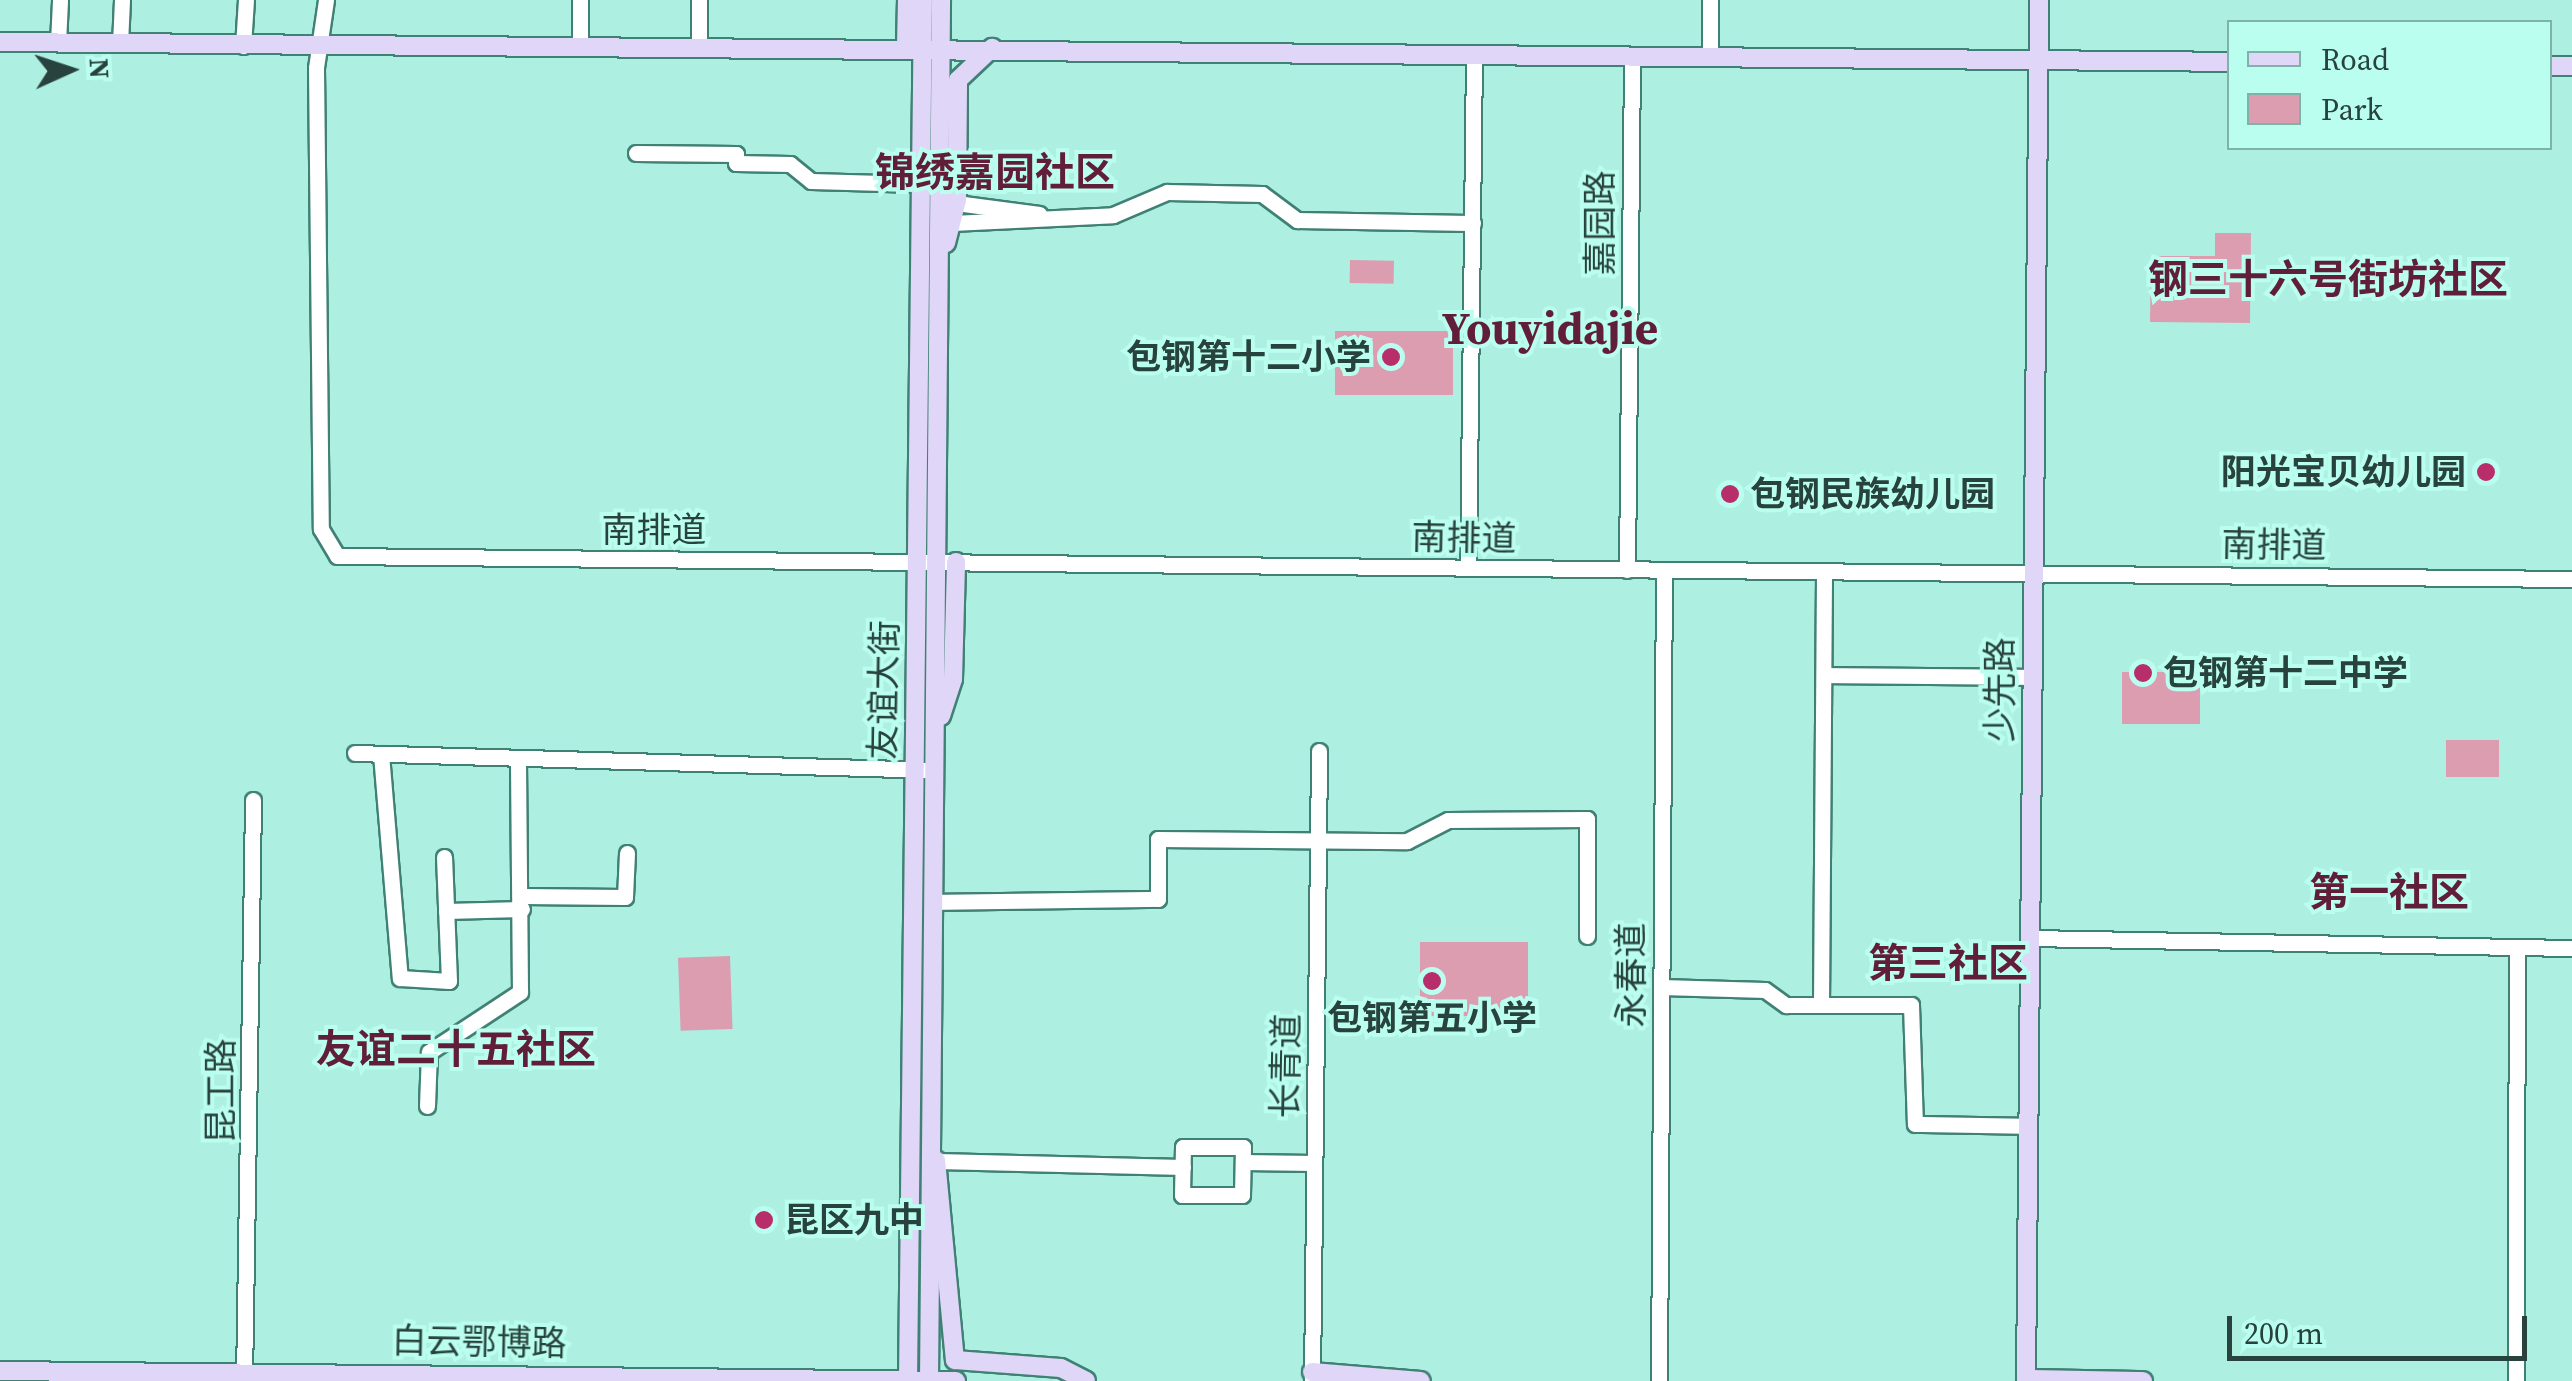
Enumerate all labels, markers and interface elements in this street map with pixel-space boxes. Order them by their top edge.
north arrow [20,20,120,120]
legend [2227,20,2552,150]
text: Road [2321,39,2389,80]
text: N [80,57,119,80]
text: Park [2321,89,2383,130]
district label: 锦绣嘉园社区 [875,148,1115,196]
street label: 嘉园路 [1579,171,1621,275]
district label: 钢三十六号街坊社区 [2148,255,2508,303]
district label: Youyidajie [1442,302,1658,356]
place label: 包钢第十二小学 [1126,336,1371,378]
marker: 包钢第十二小学 [1380,346,1402,368]
place label: 阳光宝贝幼儿园 [2221,451,2466,493]
marker: 阳光宝贝幼儿园 [2475,461,2497,483]
place label: 包钢民族幼儿园 [1750,473,1995,515]
marker: 包钢民族幼儿园 [1719,483,1741,505]
street label: 南排道 [602,509,706,551]
street label: 南排道 [1411,516,1517,560]
street label: 南排道 [2221,523,2327,567]
street label: 友谊大街 [862,620,906,760]
street label: 少先路 [1979,638,2021,742]
place label: 包钢第十二中学 [2163,652,2408,694]
marker: 包钢第十二中学 [2132,662,2154,684]
district label: 第一社区 [2309,868,2469,916]
street label: 永春道 [1610,923,1652,1027]
district label: 第三社区 [1868,939,2028,987]
marker: 包钢第五小学 [1421,970,1443,992]
place label: 包钢第五小学 [1327,997,1537,1039]
street label: 长青道 [1264,1013,1308,1119]
district label: 友谊二十五社区 [316,1025,596,1073]
street label: 昆工路 [200,1039,242,1143]
place label: 昆区九中 [784,1199,924,1241]
marker: 昆区九中 [753,1209,775,1231]
scale bar [2232,1296,2532,1358]
text: 200 m [2244,1313,2323,1354]
street label: 白云鄂博路 [391,1319,567,1365]

